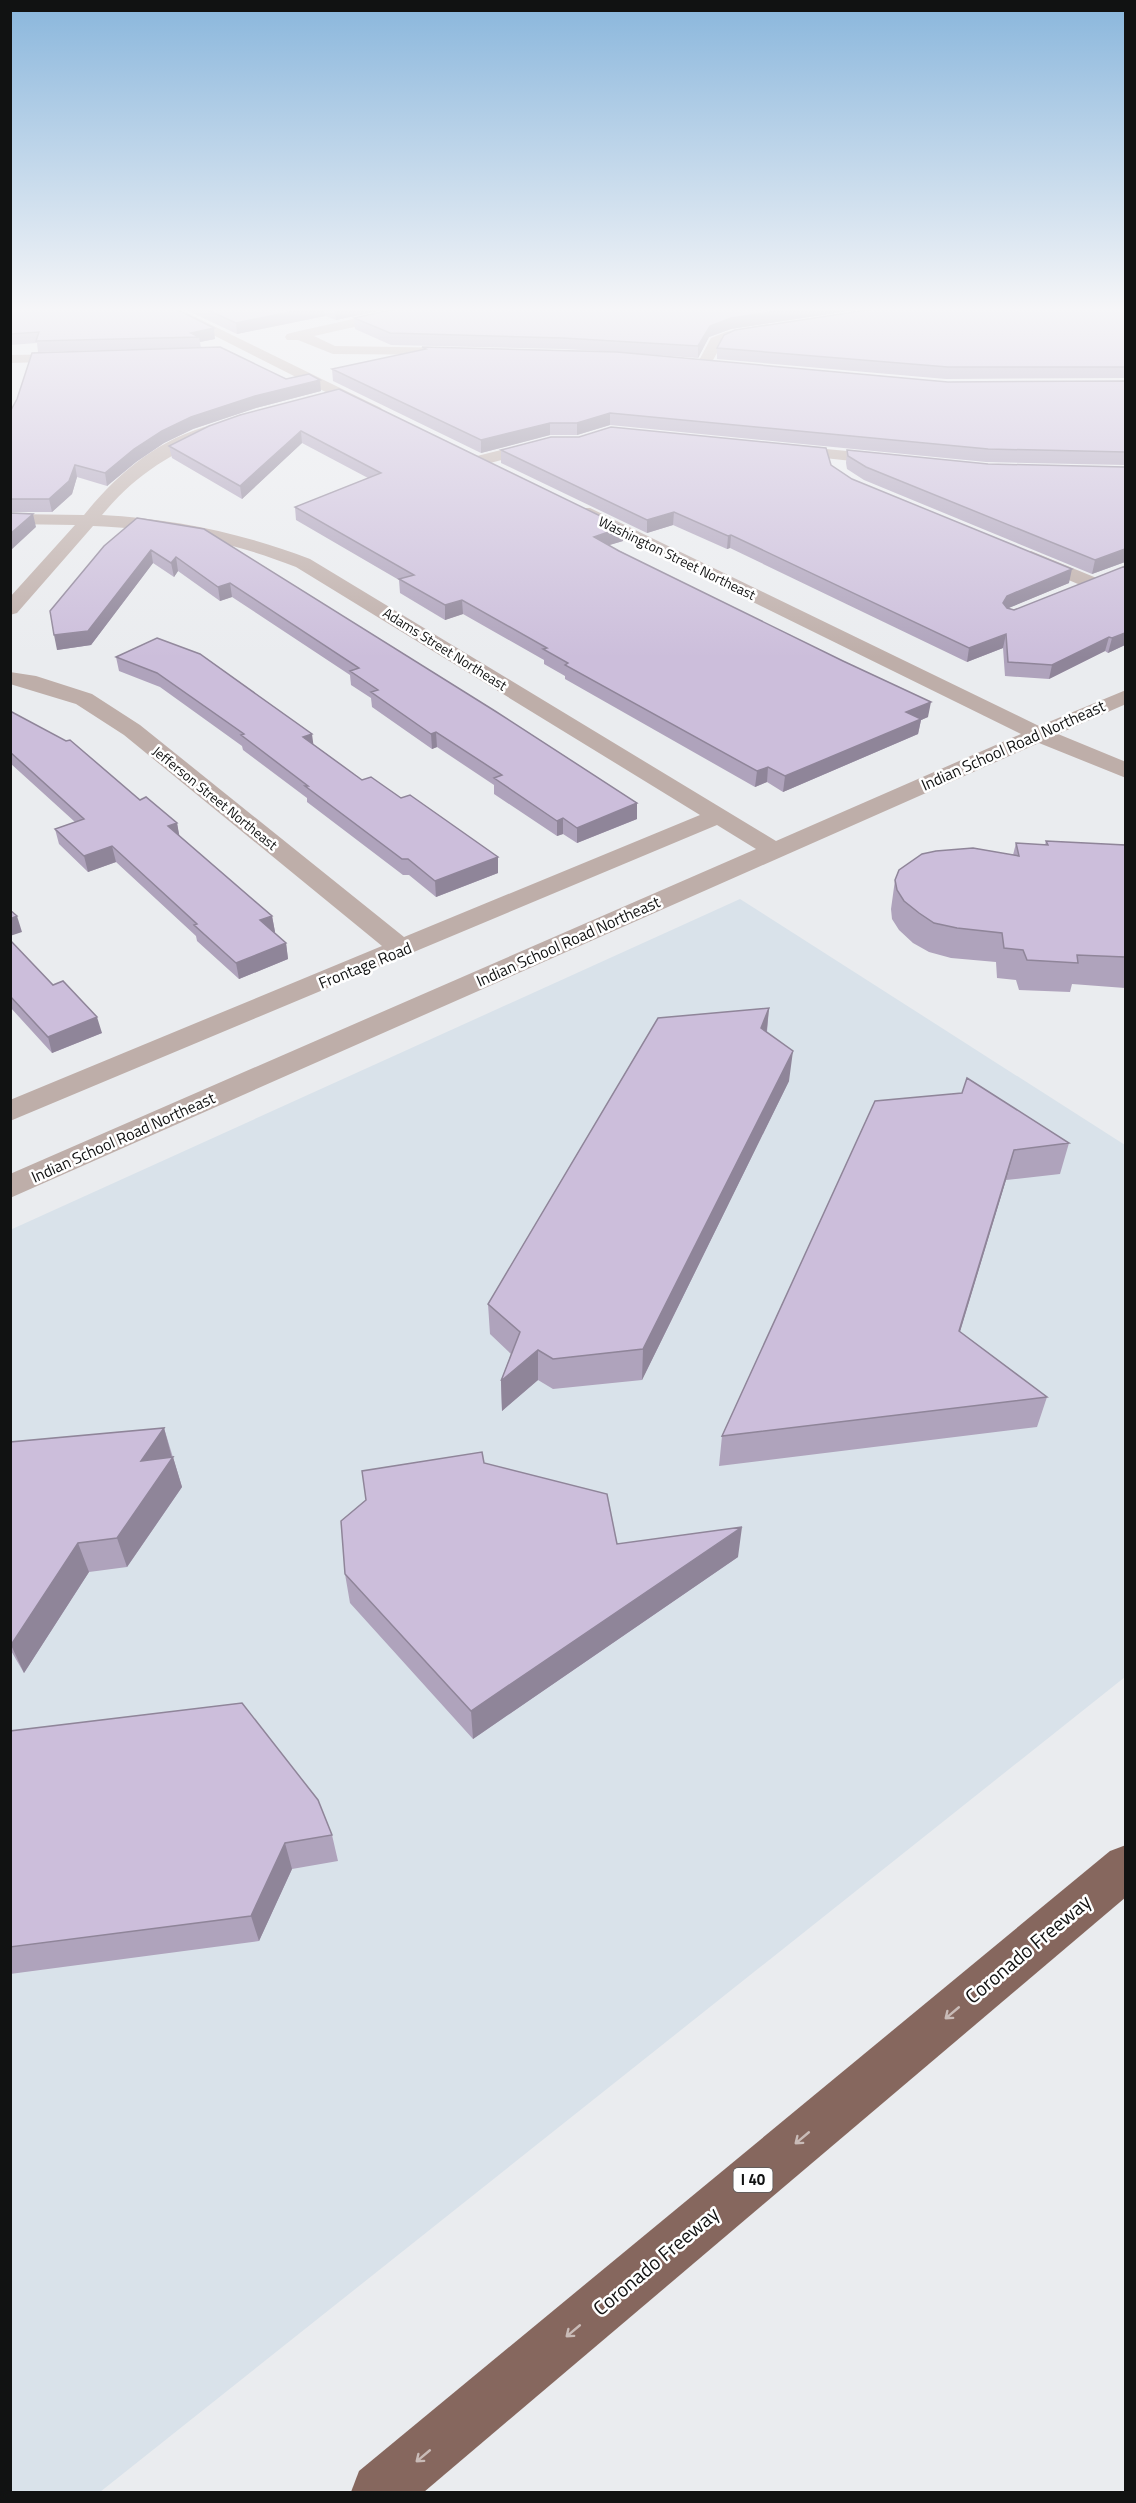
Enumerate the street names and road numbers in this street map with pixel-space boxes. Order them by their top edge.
street label: Washington Street Northeast [595,510,759,605]
street label: Adams Street Northeast [379,602,511,695]
street label: Indian School Road Northeast [917,693,1109,796]
street label: Jefferson Street Northeast [148,741,282,855]
street label: Indian School Road Northeast [472,889,664,992]
street label: Frontage Road [315,935,415,995]
street label: Indian School Road Northeast [27,1085,219,1188]
street label: Coronado Freeway [958,1886,1098,2011]
road number: I 40 [734,2168,772,2192]
street label: Coronado Freeway [586,2198,726,2323]

